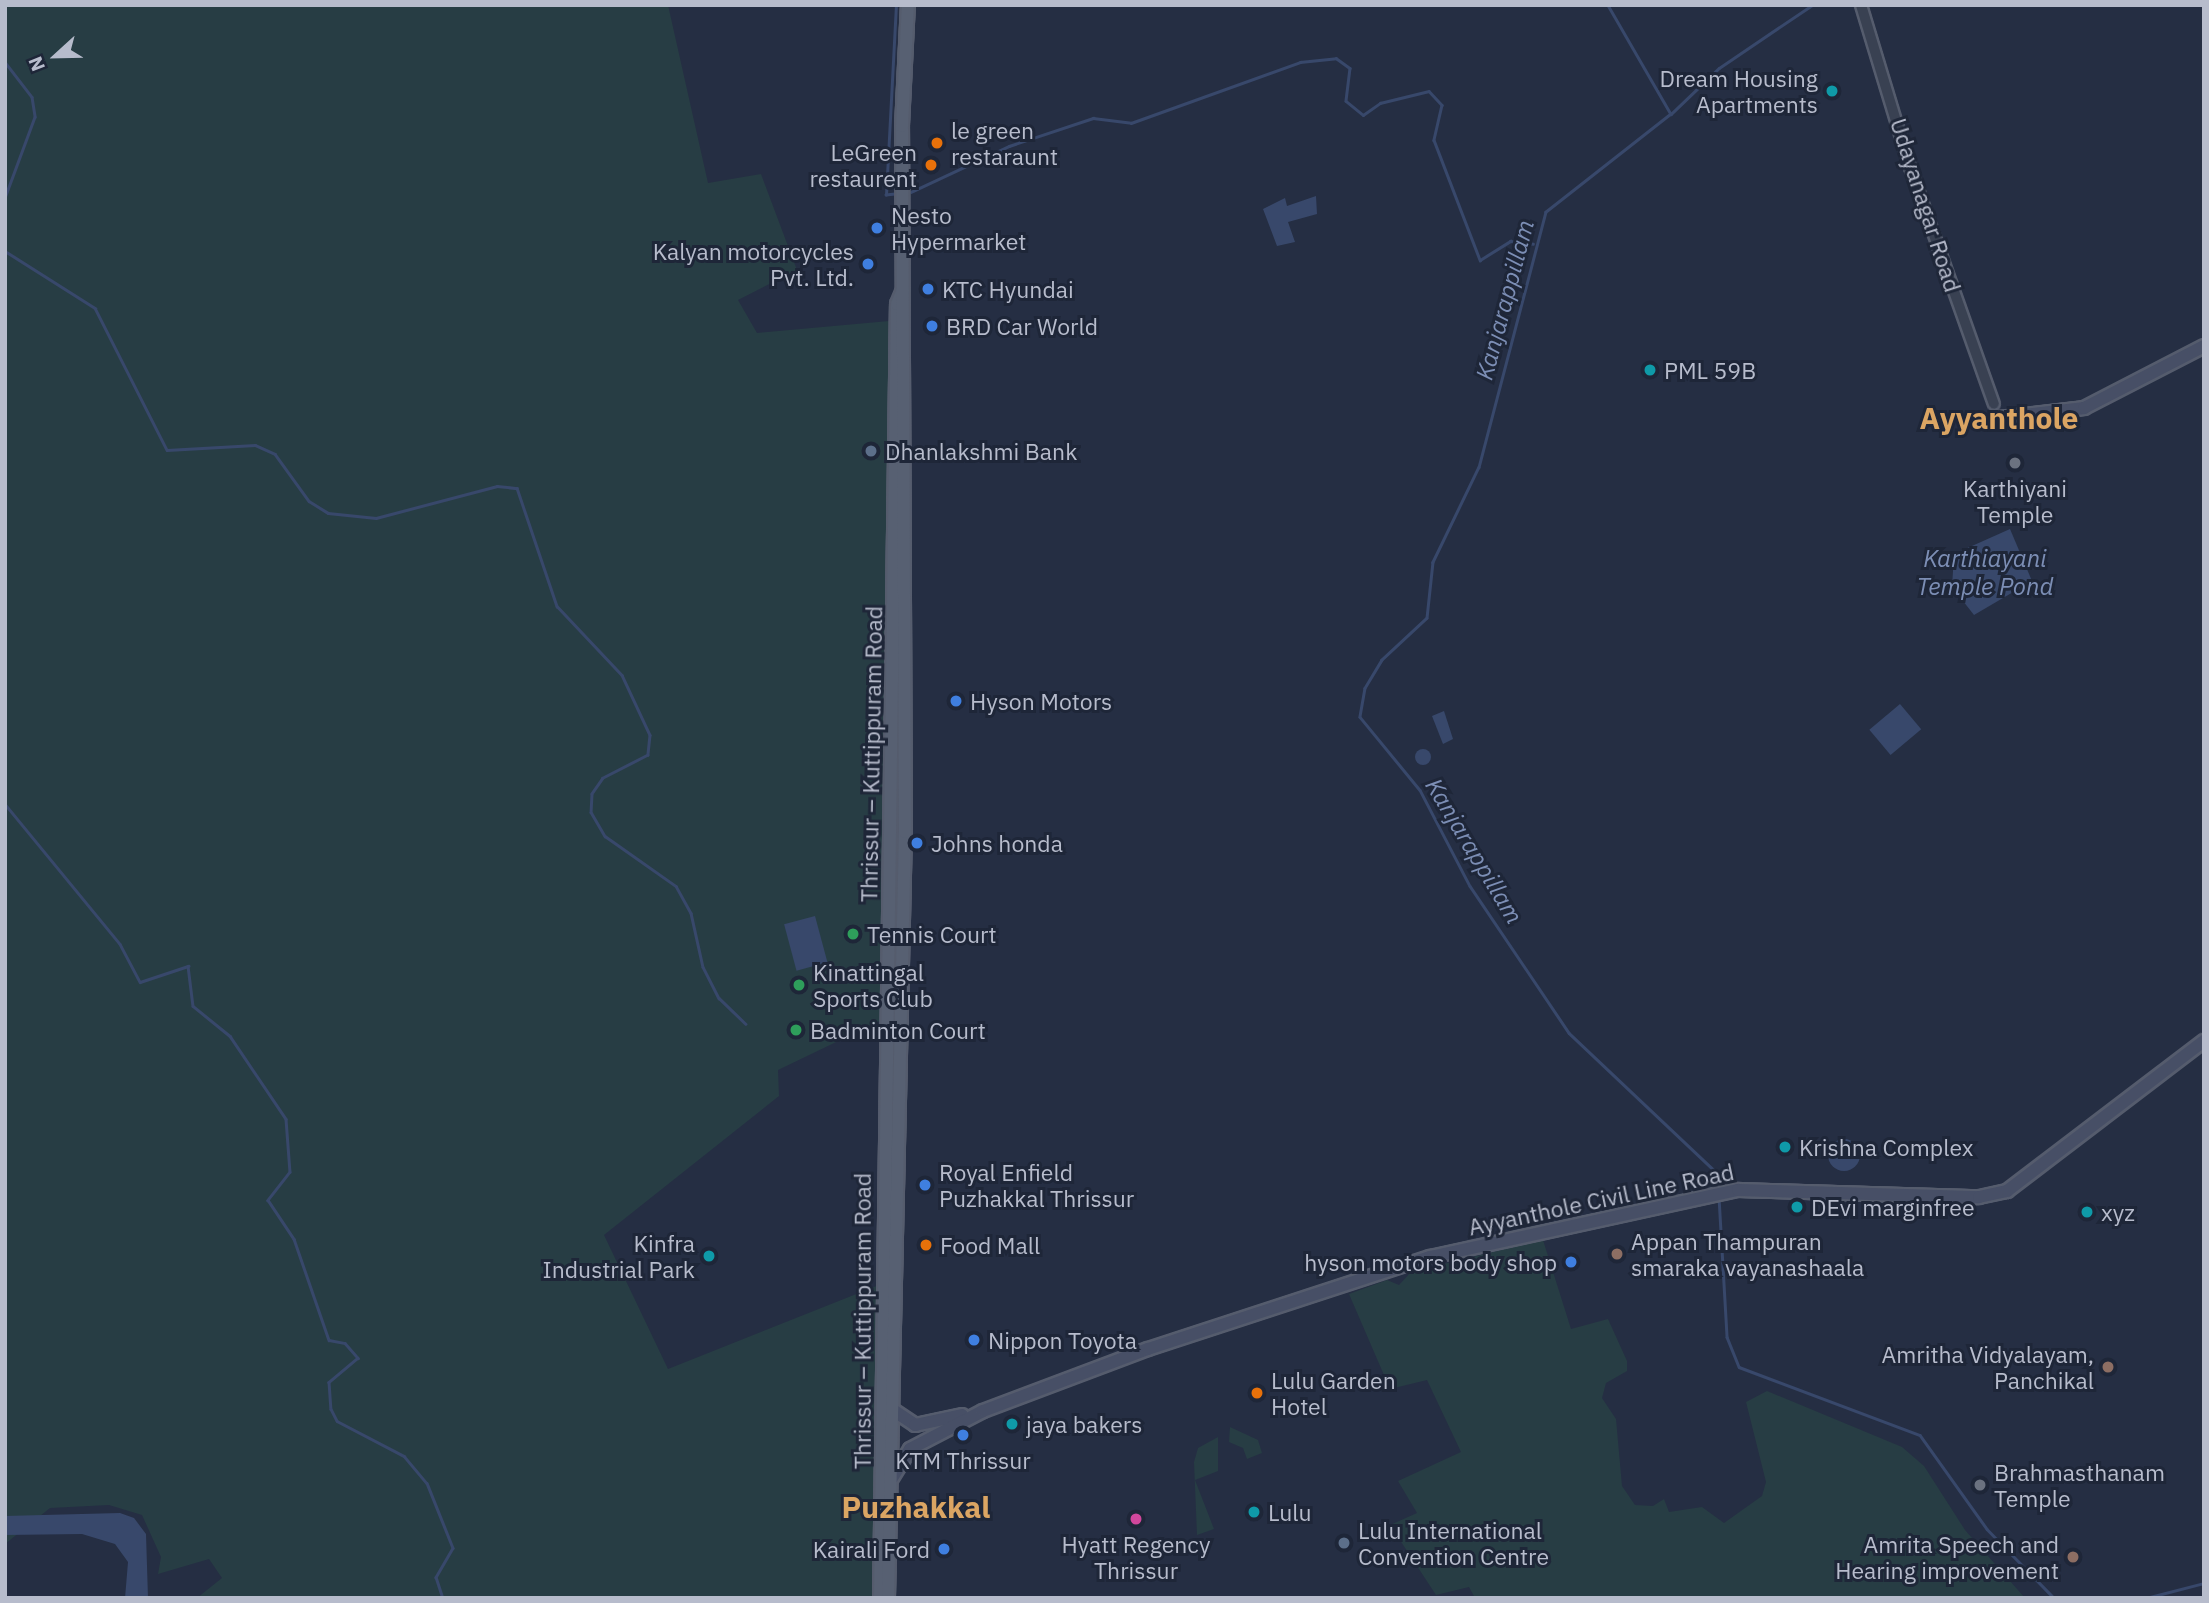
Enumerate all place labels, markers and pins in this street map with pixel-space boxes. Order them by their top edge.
place label: Dream Housing Apartments [1659,64,1818,118]
marker: Dream Housing Apartments [1824,83,1840,99]
place label: le green restaraunt [951,116,1058,170]
marker: le green restaraunt [929,135,945,151]
place label: LeGreen restaurent [809,138,917,192]
marker: LeGreen restaurent [923,157,939,173]
place label: Nesto Hypermarket [891,201,1026,255]
marker: Nesto Hypermarket [869,220,885,236]
place label: Kalyan motorcycles Pvt. Ltd. [653,237,854,291]
marker: Kalyan motorcycles Pvt. Ltd. [860,256,876,272]
place label: KTC Hyundai [942,275,1074,303]
marker: KTC Hyundai [920,281,936,297]
place label: BRD Car World [946,312,1098,340]
marker: BRD Car World [924,318,940,334]
place label: PML 59B [1664,356,1756,384]
marker: PML 59B [1642,362,1658,378]
place label: Dhanlakshmi Bank [885,437,1077,465]
marker: Dhanlakshmi Bank [863,443,879,459]
marker: Karthiyani Temple [2007,455,2023,471]
place label: Karthiyani Temple [1963,474,2067,528]
place label: Hyson Motors [970,687,1112,715]
marker: Hyson Motors [948,693,964,709]
place label: Johns honda [931,829,1063,857]
marker: Johns honda [909,835,925,851]
place label: Tennis Court [867,920,997,948]
marker: Tennis Court [845,926,861,942]
place label: Kinattingal Sports Club [813,958,933,1012]
marker: Kinattingal Sports Club [791,977,807,993]
place label: Badminton Court [810,1016,986,1044]
marker: Badminton Court [788,1022,804,1038]
place label: Krishna Complex [1799,1133,1973,1161]
marker: Krishna Complex [1777,1139,1793,1155]
place label: Royal Enfield Puzhakkal Thrissur [939,1158,1134,1212]
marker: Royal Enfield Puzhakkal Thrissur [917,1177,933,1193]
place label: DEvi marginfree [1811,1193,1975,1221]
place label: xyz [2101,1198,2135,1226]
marker: DEvi marginfree [1789,1199,1805,1215]
marker: xyz [2079,1204,2095,1220]
place label: Appan Thampuran smaraka vayanashaala [1631,1227,1864,1281]
place label: Kinfra Industrial Park [543,1229,695,1283]
place label: Food Mall [940,1231,1040,1259]
marker: Food Mall [918,1237,934,1253]
marker: Appan Thampuran smaraka vayanashaala [1609,1246,1625,1262]
marker: Kinfra Industrial Park [701,1248,717,1264]
place label: hyson motors body shop [1304,1248,1557,1276]
marker: hyson motors body shop [1563,1254,1579,1270]
place label: Nippon Toyota [988,1326,1137,1354]
marker: Nippon Toyota [966,1332,982,1348]
place label: Amritha Vidyalayam, Panchikal [1881,1340,2094,1394]
marker: Amritha Vidyalayam, Panchikal [2100,1359,2116,1375]
place label: Lulu Garden Hotel [1271,1366,1396,1420]
marker: Lulu Garden Hotel [1249,1385,1265,1401]
place label: jaya bakers [1026,1410,1142,1438]
marker: jaya bakers [1004,1416,1020,1432]
marker: KTM Thrissur [955,1427,971,1443]
place label: KTM Thrissur [895,1446,1031,1474]
place label: Brahmasthanam Temple [1994,1458,2165,1512]
marker: Brahmasthanam Temple [1972,1477,1988,1493]
place label: Lulu [1268,1498,1312,1526]
marker: Lulu [1246,1504,1262,1520]
marker: Hyatt Regency Thrissur [1128,1511,1144,1527]
place label: Lulu International Convention Centre [1358,1516,1549,1570]
place label: Hyatt Regency Thrissur [1062,1530,1210,1584]
place label: Amrita Speech and Hearing improvement [1835,1530,2059,1584]
place label: Kairali Ford [813,1535,930,1563]
marker: Lulu International Convention Centre [1336,1535,1352,1551]
marker: Kairali Ford [936,1541,952,1557]
marker: Amrita Speech and Hearing improvement [2065,1549,2081,1565]

